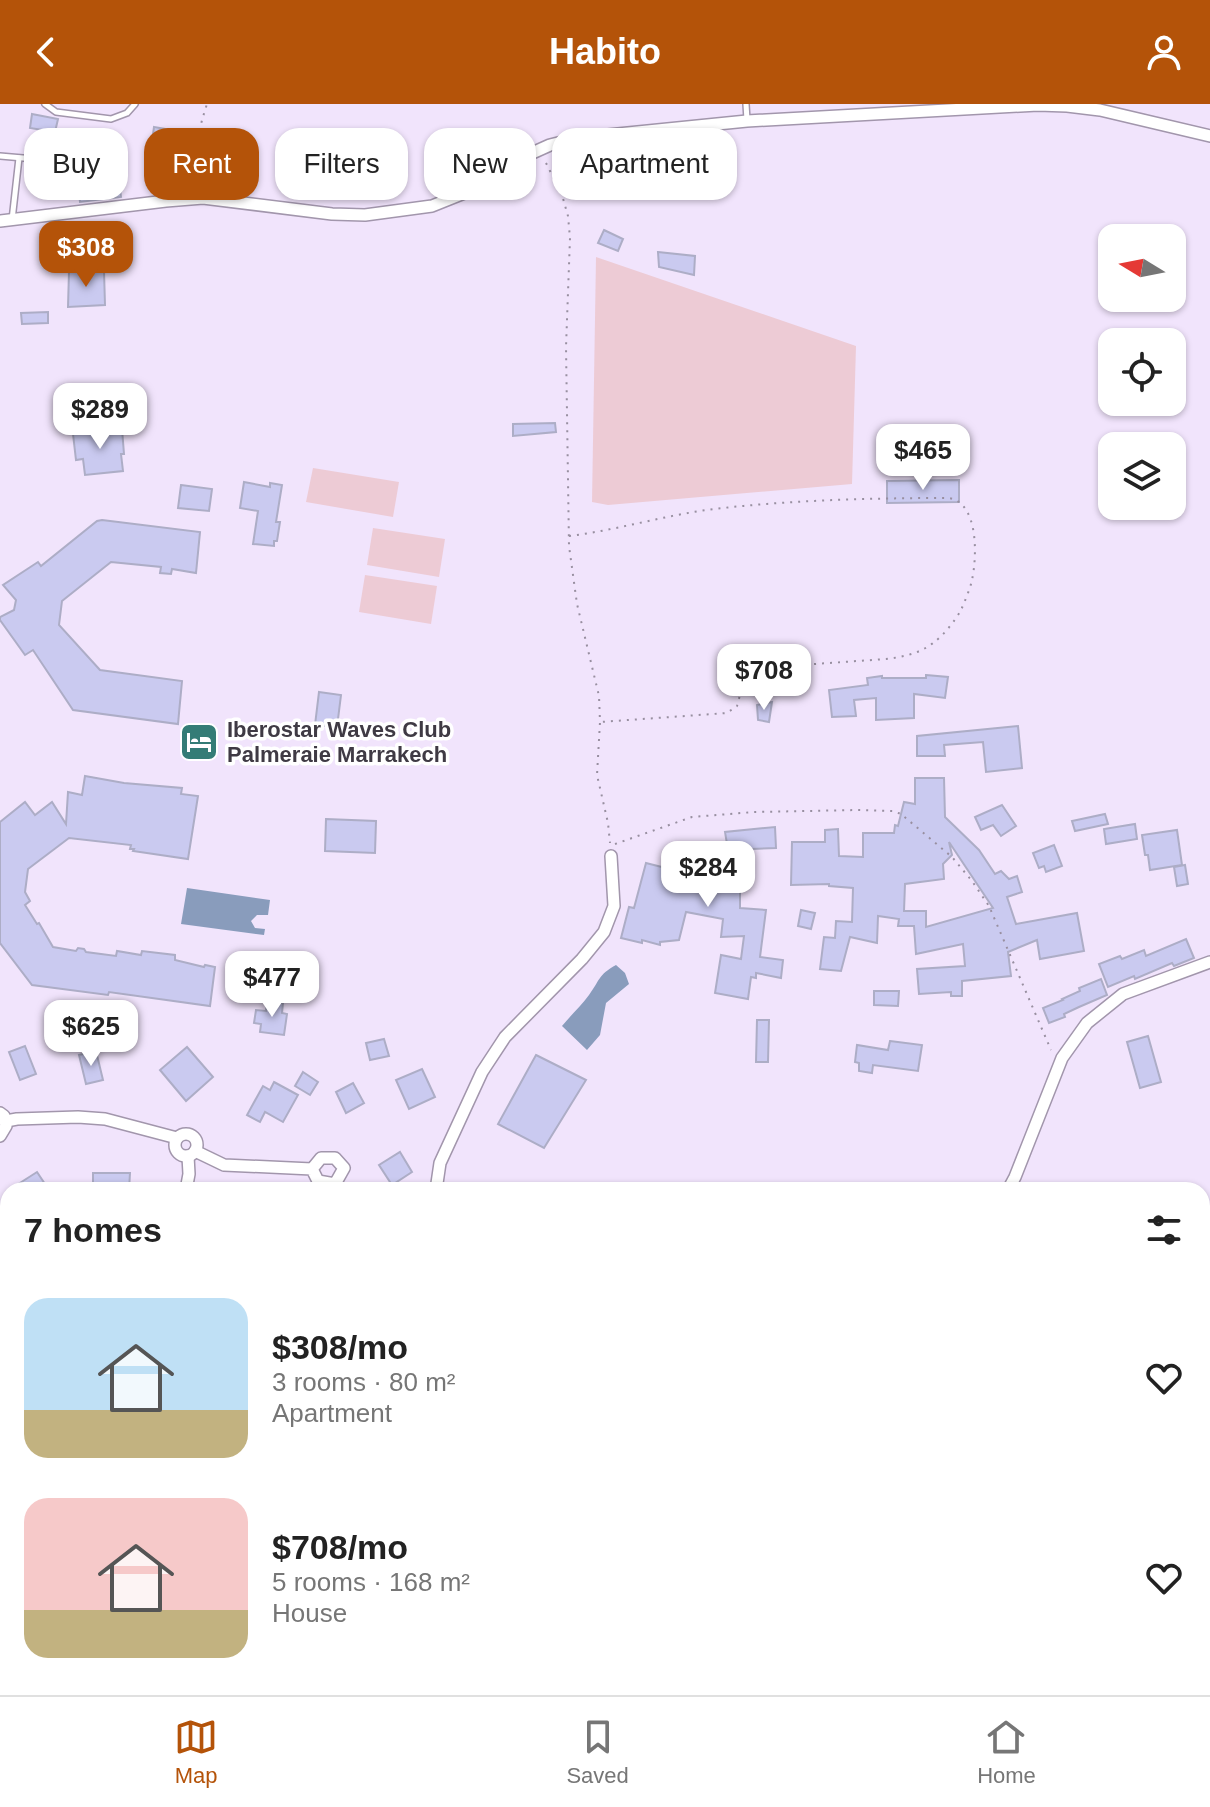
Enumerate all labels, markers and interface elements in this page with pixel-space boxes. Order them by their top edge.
icon: back [24,30,68,74]
icon: person [1142,30,1186,74]
text: Habito [549,31,661,72]
chip: Buy [24,128,128,200]
chip: Rent [144,128,259,200]
chip: Filters [275,128,408,200]
chip: New [424,128,536,200]
chip: Apartment [552,128,737,200]
pin: $308 [39,221,133,289]
north arrow [1098,224,1186,312]
map controls [1098,224,1186,520]
text: $308 [57,232,115,262]
button: locate [1098,328,1186,416]
pin: $289 [53,383,147,451]
text: $289 [71,394,129,424]
pin: $465 [876,424,970,492]
button: layers [1098,432,1186,520]
text: $465 [894,435,952,465]
pin: $708 [717,644,811,712]
text: $708 [735,655,793,685]
place label: Iberostar Waves Club Palmeraie Marrakech [227,717,451,767]
hotel icon: Iberostar Waves Club Palmeraie Marrakech [178,721,220,763]
pin: $284 [661,841,755,909]
text: $284 [679,852,737,882]
pin: $477 [225,951,319,1019]
text: $477 [243,962,301,992]
pin: $625 [44,1000,138,1068]
text: $625 [62,1011,120,1041]
icon: filters [1142,1208,1186,1252]
text: 7 homes [24,1211,162,1249]
text: $308/mo [272,1328,408,1366]
icon: home [88,1330,184,1426]
icon: heart [1142,1356,1186,1400]
text: 3 rooms · 80 m² [272,1367,456,1397]
text: Apartment [272,1398,392,1428]
text: $708/mo [272,1528,408,1566]
icon: home [88,1530,184,1626]
icon: heart [1142,1556,1186,1600]
text: 5 rooms · 168 m² [272,1567,470,1597]
text: House [272,1598,347,1628]
tab: Map [174,1715,218,1789]
tab: Saved [566,1715,629,1789]
tab: Home [977,1715,1036,1789]

